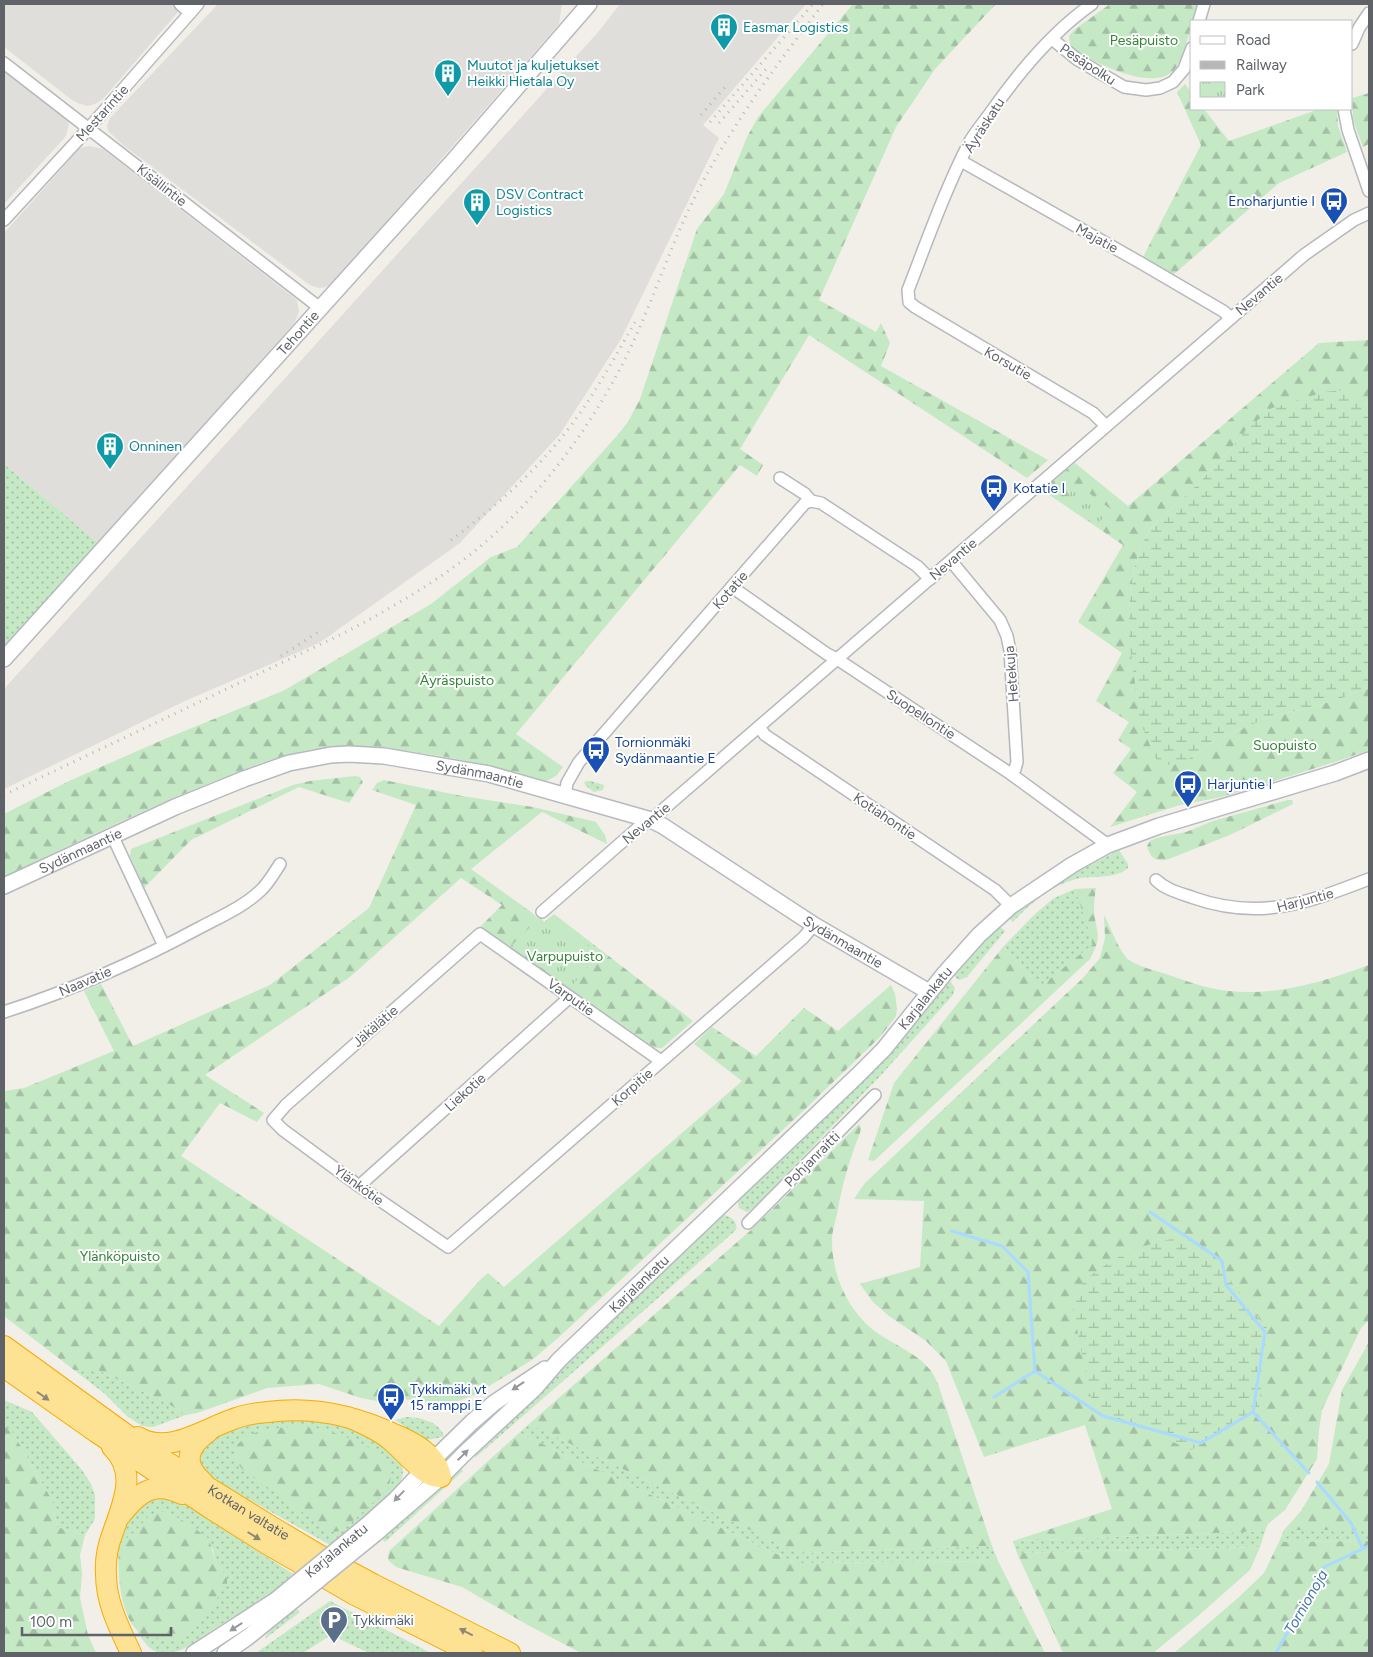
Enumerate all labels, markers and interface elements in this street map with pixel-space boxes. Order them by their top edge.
building icon: Easmar Logistics [709,12,739,51]
place label: Easmar Logistics [743,19,848,36]
legend [1190,20,1353,110]
text: Road [1236,31,1271,49]
park label: Pesäpuisto [1110,32,1178,49]
street label: Pesäpolku [1057,40,1119,89]
text: Railway [1236,56,1287,74]
place label: Muutot ja kuljetukset Heikki Hietala Oy [467,57,599,90]
building icon: Muutot ja kuljetukset Heikki Hietala Oy [433,58,463,97]
street label: Mestarintie [73,81,132,145]
text: Park [1236,81,1265,99]
street label: Äyräskatu [960,95,1008,156]
street label: Kisällintie [133,161,190,210]
place label: DSV Contract Logistics [496,186,583,219]
bus stop icon: Enoharjuntie I [1319,186,1349,225]
building icon: DSV Contract Logistics [462,187,492,226]
place label: Enoharjuntie I [1228,193,1315,210]
street label: Majatie [1072,220,1121,257]
street label: Nevantie [1232,269,1287,319]
street label: Tehontie [274,307,323,359]
street label: Korsutie [981,343,1035,384]
building icon: Onninen [95,431,125,470]
place label: Onninen [129,438,182,455]
bus stop icon: Kotatie I [979,473,1009,512]
place label: Kotatie I [1013,480,1065,497]
street label: Nevantie [926,534,981,584]
street label: Kotatie [709,567,752,613]
street label: Hetekuja [1001,645,1022,703]
park label: Äyräspuisto [420,672,494,689]
street label: Suopellontie [883,686,959,743]
place label: Tornionmäki Sydänmaantie E [615,734,716,767]
bus stop icon: Tornionmäki Sydänmaantie E [581,735,611,774]
park label: Suopuisto [1253,737,1317,754]
street label: Sydänmaantie [435,757,526,792]
bus stop icon: Harjuntie I [1173,769,1203,808]
place label: Harjuntie I [1207,776,1272,793]
street label: Kotiahontie [850,789,920,844]
street label: Nevantie [619,799,674,848]
street label: Sydänmaantie [36,825,125,878]
street label: Harjuntie [1275,885,1336,916]
street label: Sydänmaantie [800,912,886,972]
park label: Varpupuisto [527,948,603,965]
street label: Naavatie [56,963,114,1000]
street label: Karjalankatu [895,963,956,1033]
street label: Varputie [544,975,598,1020]
street label: Jäkälätie [349,1002,402,1051]
street label: Korpitie [608,1065,657,1110]
street label: Liekotie [441,1069,490,1115]
street label: Pohjanraitti [781,1128,844,1191]
street label: Ylänkötie [330,1162,387,1209]
park label: Ylänköpuisto [80,1248,160,1265]
street label: Karjalankatu [606,1252,673,1317]
place label: Tykkimäki vt 15 ramppi E [410,1381,487,1414]
one-way arrow [512,1381,525,1391]
bus stop icon: Tykkimäki vt 15 ramppi E [376,1382,406,1421]
one-way arrow [37,1391,50,1400]
one-way arrow [457,1449,469,1461]
street label: Kotkan valtatie [204,1481,293,1544]
one-way arrow [393,1490,405,1502]
street label: Karjalankatu [302,1520,371,1582]
one-way arrow [247,1531,261,1541]
water label: Tornionoja [1280,1566,1332,1637]
scale bar [22,1604,171,1636]
parking icon: Tykkimäki [319,1605,349,1644]
place label: Tykkimäki [353,1612,414,1629]
text: 100 m [30,1613,72,1631]
one-way arrow [229,1622,242,1631]
one-way arrow [459,1628,473,1636]

